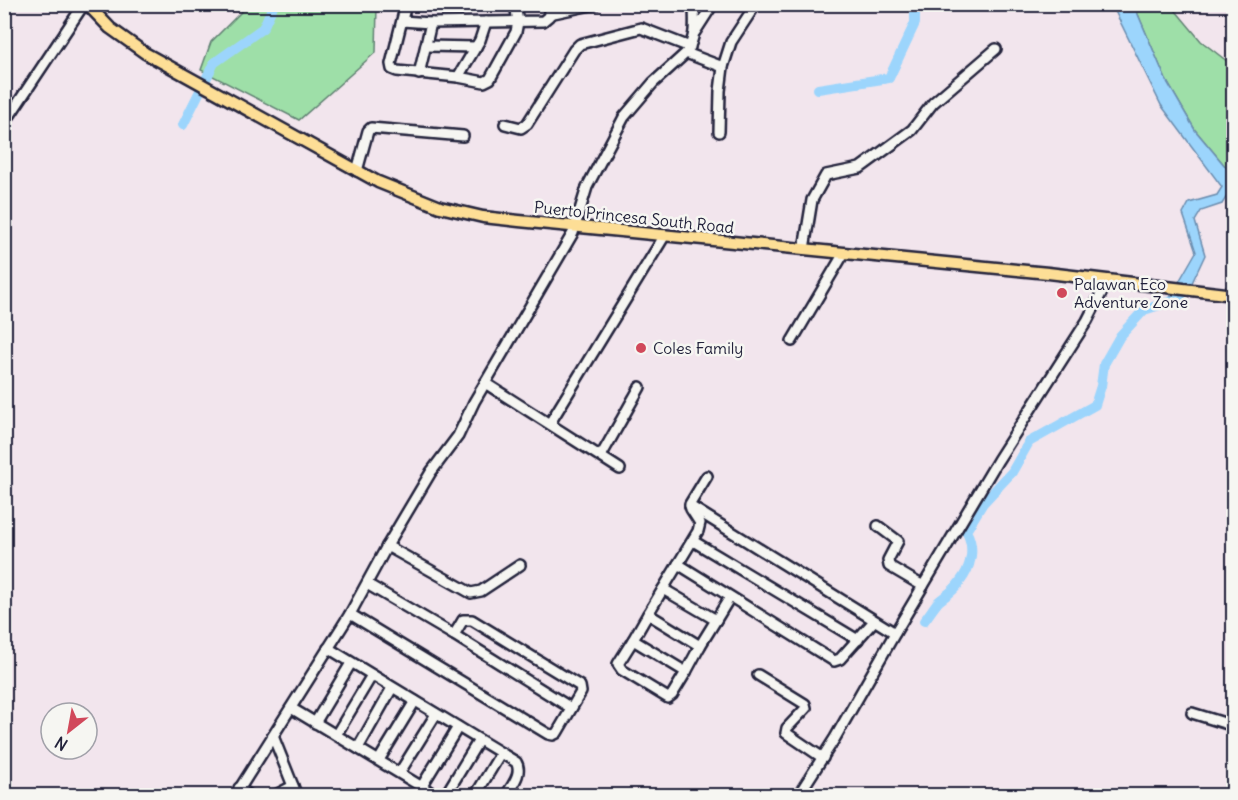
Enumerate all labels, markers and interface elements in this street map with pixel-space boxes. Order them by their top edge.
street label: Puerto Princesa South Road [533,197,735,237]
place label: Palawan Eco Adventure Zone [1074,274,1188,312]
marker: Palawan Eco Adventure Zone [1055,286,1069,300]
place label: Coles Family [653,338,743,358]
marker: Coles Family [634,341,648,355]
north arrow [39,701,99,761]
text: N [51,732,71,755]

